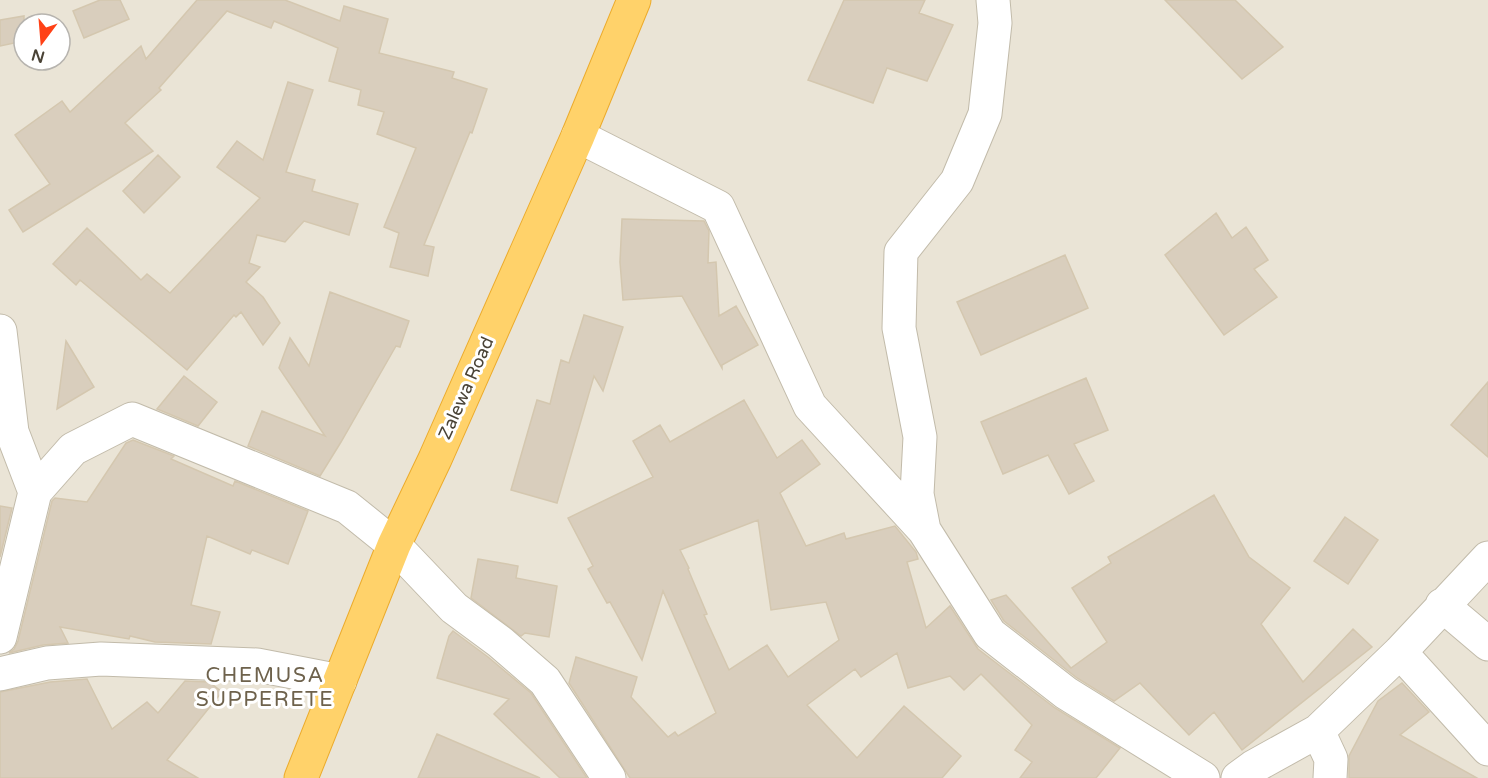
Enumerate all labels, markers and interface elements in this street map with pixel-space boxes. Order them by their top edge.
north arrow [12,12,72,72]
text: N [29,44,47,67]
street label: Zalewa Road [434,333,498,443]
district label: CHEMUSA SUPPERETE [196,663,334,712]

